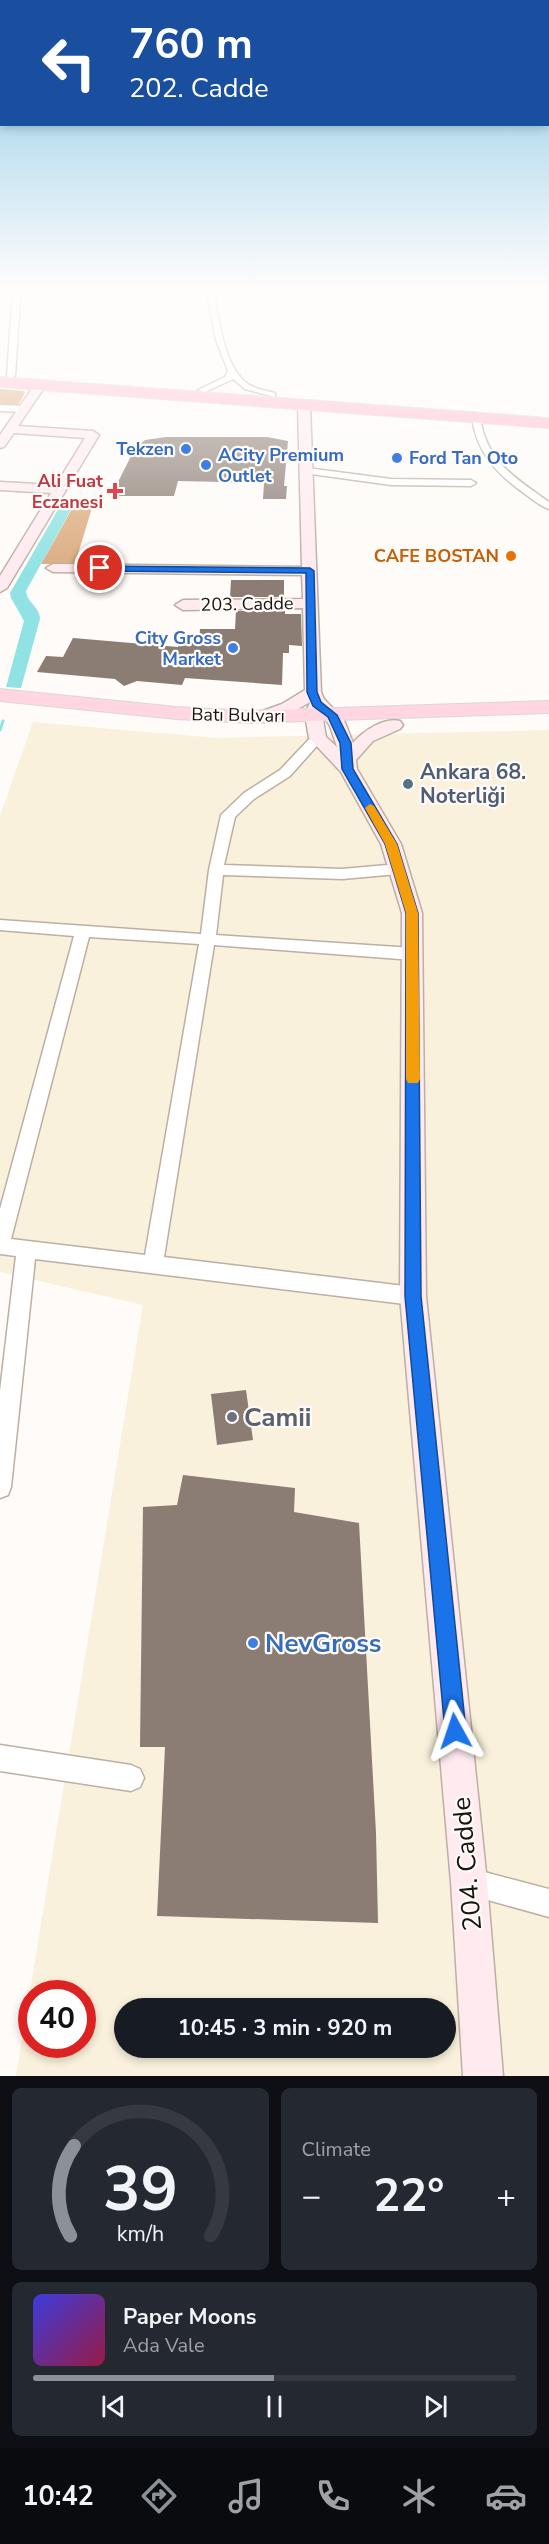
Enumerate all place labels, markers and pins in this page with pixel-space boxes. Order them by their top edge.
place label: Tekzen [116,437,174,461]
marker: Tekzen [179,442,193,456]
place label: ACity Premium Outlet [218,443,344,488]
place label: Ford Tan Oto [409,446,518,470]
marker: Ford Tan Oto [390,451,404,465]
marker: ACity Premium Outlet [199,458,213,472]
place label: Ali Fuat Eczanesi [32,469,103,514]
marker: Ali Fuat Eczanesi [108,484,122,498]
pin [74,542,125,593]
place label: CAFE BOSTAN [374,544,499,568]
marker: CAFE BOSTAN [504,549,518,563]
place label: City Gross Market [135,626,221,671]
marker: City Gross Market [226,641,240,655]
place label: Ankara 68. Noterliği [420,758,526,810]
marker: Ankara 68. Noterliği [401,777,415,791]
place label: Camii [244,1400,311,1435]
marker: Camii [225,1410,239,1424]
place label: NevGross [265,1626,382,1661]
marker: NevGross [246,1636,260,1650]

